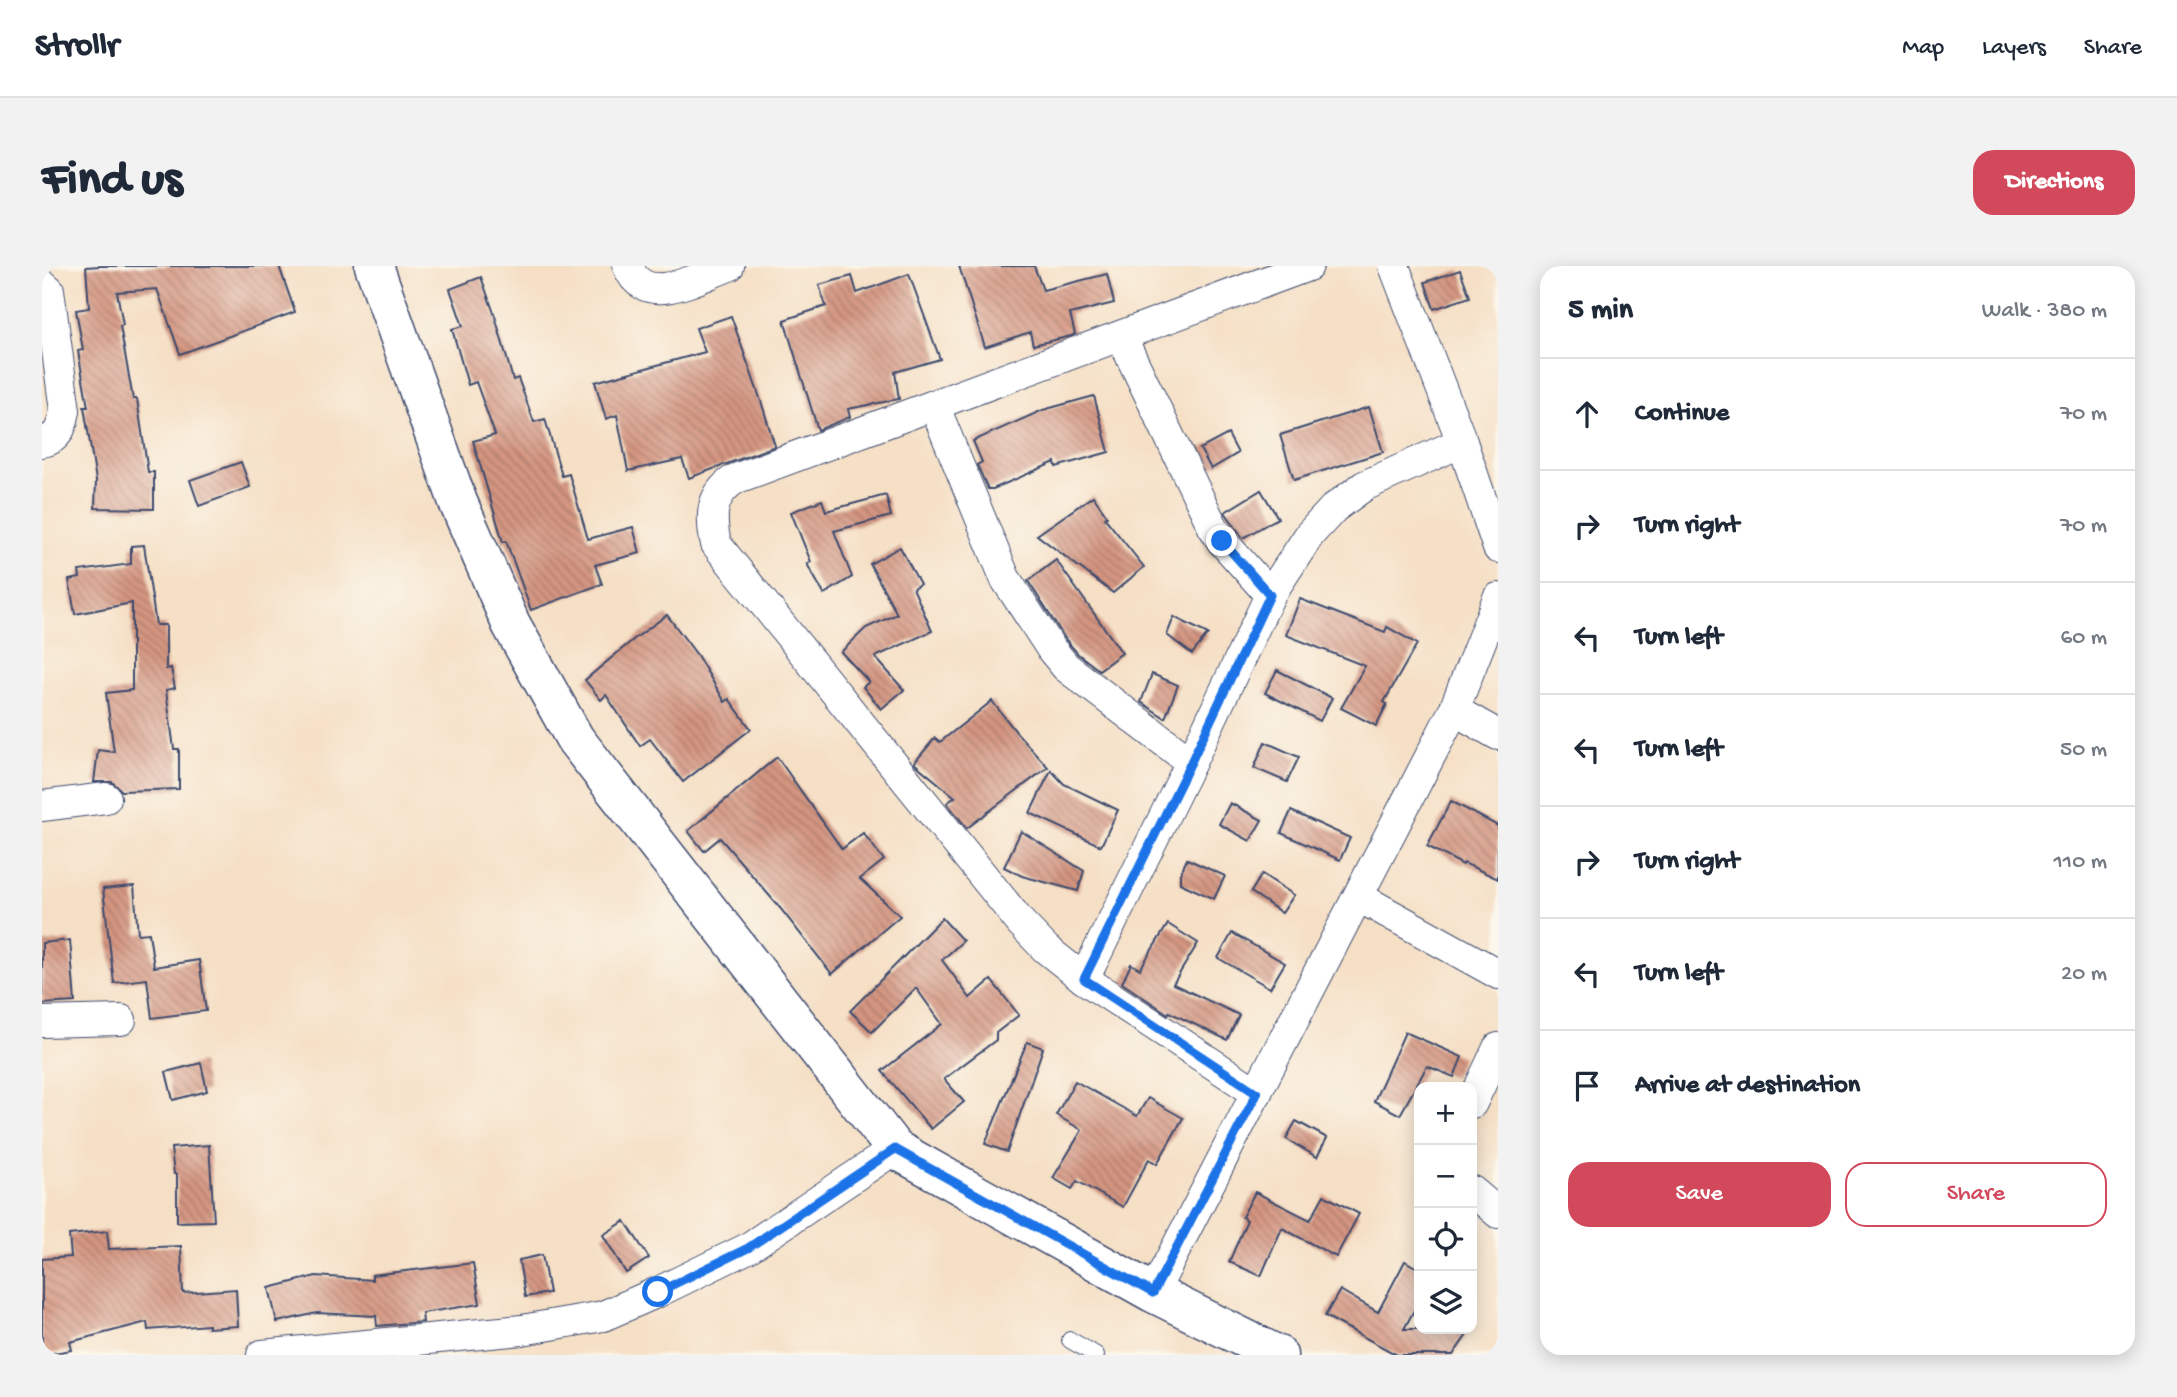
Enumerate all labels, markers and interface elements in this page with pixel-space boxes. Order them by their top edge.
text: Strollr [35,29,119,67]
text: Map [1902,34,1944,63]
text: Layers [1982,34,2046,63]
text: Share [2084,34,2142,63]
button: Directions [1973,150,2135,215]
text: Find us [42,153,182,211]
text: 5 min [1568,294,1633,329]
text: Walk · 380 m [1982,298,2107,325]
icon: ahead [1568,395,1606,433]
text: Continue [1635,399,1729,430]
text: 70 m [2060,401,2107,428]
icon: right [1568,507,1606,545]
text: Turn right [1635,511,1739,542]
text: 70 m [2060,513,2107,540]
route end [1206,525,1237,556]
icon: left [1568,619,1606,657]
text: Turn left [1635,623,1723,654]
text: 60 m [2061,625,2107,652]
icon: left [1568,731,1606,769]
text: Turn left [1635,735,1723,766]
text: 50 m [2060,737,2107,764]
icon: right [1568,843,1606,881]
text: Turn right [1635,847,1739,878]
text: 110 m [2054,849,2107,876]
icon: left [1568,955,1606,993]
text: Turn left [1635,959,1723,990]
text: 20 m [2061,961,2107,988]
icon: arrive [1568,1067,1606,1105]
text: Arrive at destination [1635,1071,1860,1102]
map controls [1414,1082,1477,1334]
button: + [1414,1082,1477,1145]
button: − [1414,1145,1477,1208]
button: Save [1568,1162,1831,1227]
button: Share [1845,1162,2107,1227]
button: locate [1414,1208,1477,1271]
button: layers [1414,1271,1477,1334]
route start [642,1276,673,1307]

